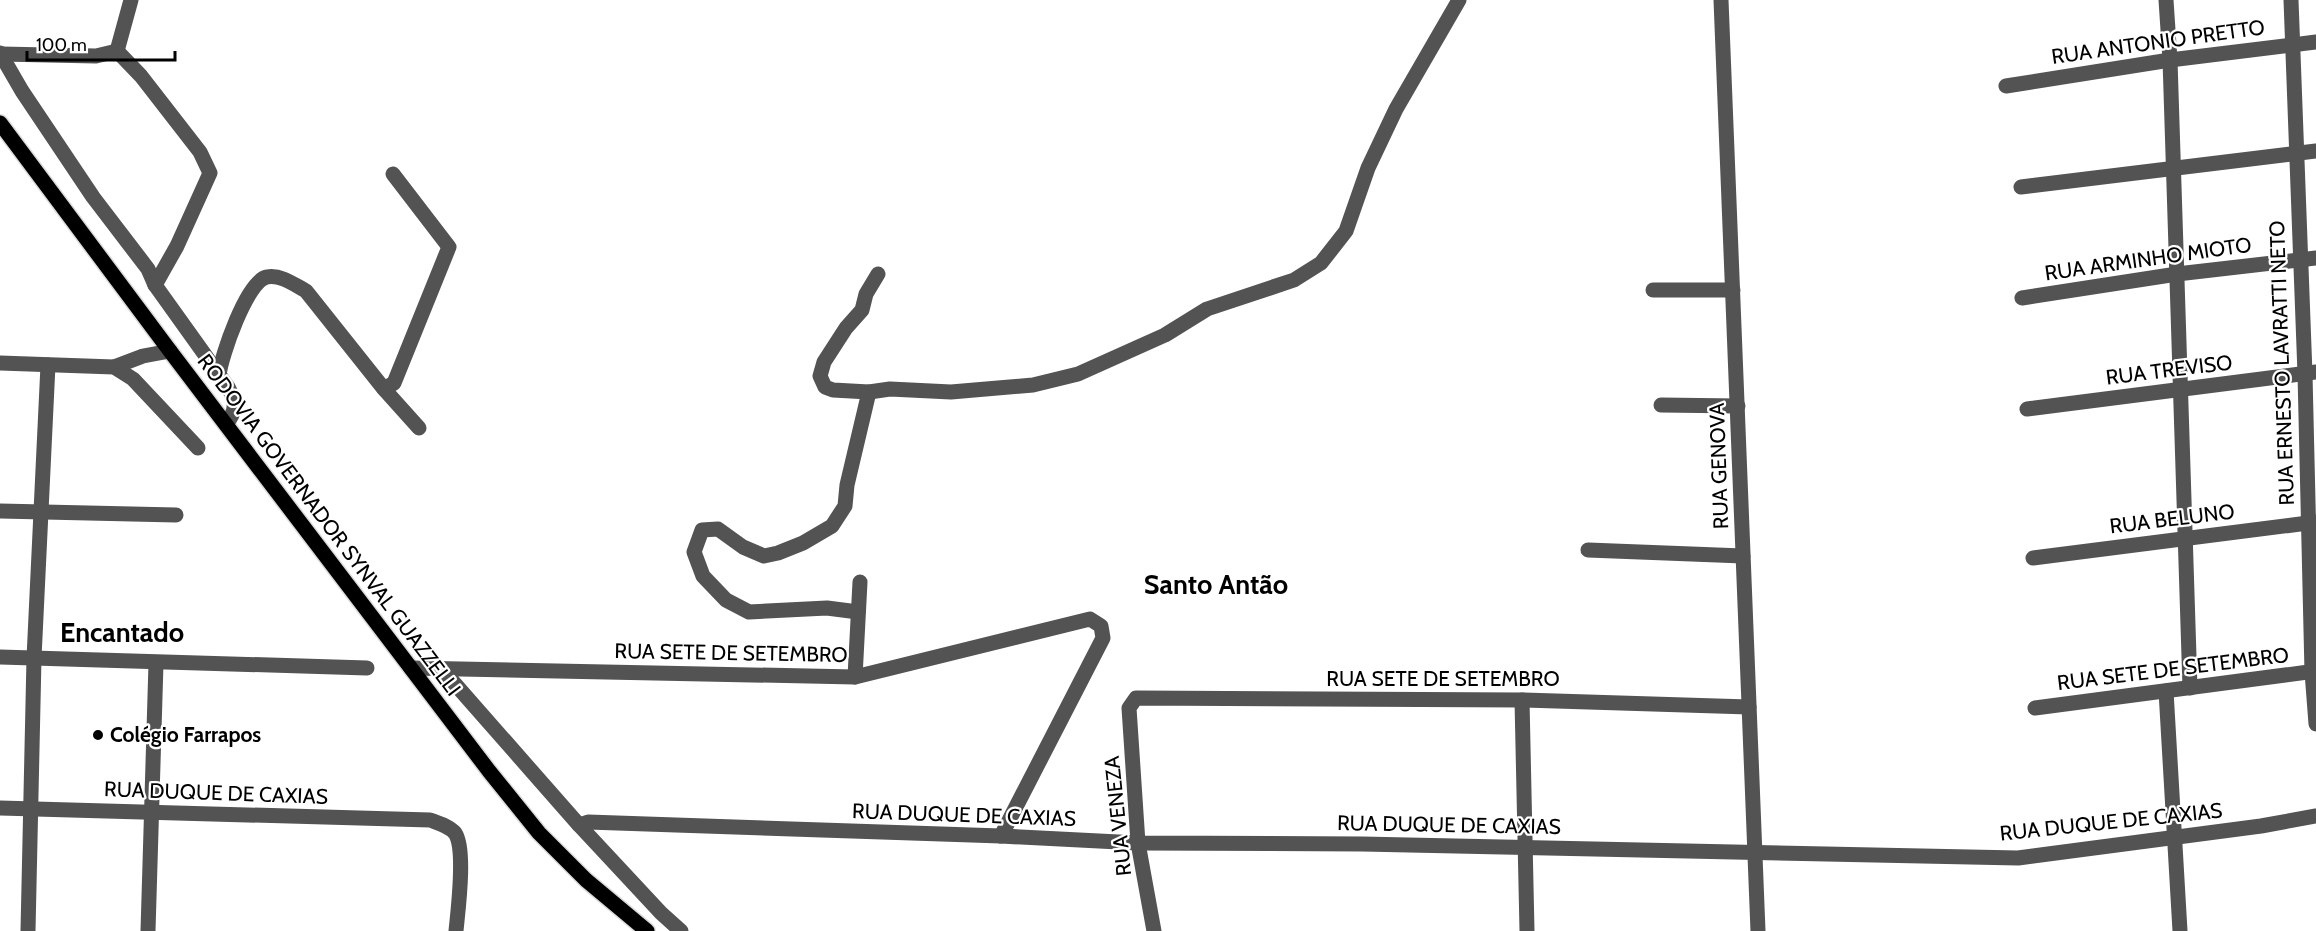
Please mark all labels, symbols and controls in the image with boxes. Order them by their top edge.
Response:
street label: RUA ANTONIO PRETTO [2050,14,2266,69]
scale bar [27,24,176,62]
text: 100 m [36,34,87,56]
street label: RUA ERNESTO LAVRATTI NETO [2264,220,2299,506]
street label: RUA ARMINHO MIOTO [2043,232,2253,285]
street label: RODOVIA GOVERNADOR SYNVAL GUAZZELLI [193,349,466,701]
street label: RUA TREVISO [2104,349,2234,390]
street label: RUA GENOVA [1704,402,1733,530]
street label: RUA BELUNO [2108,498,2236,539]
district label: Santo Antão [1144,568,1288,601]
district label: Encantado [60,616,184,649]
street label: RUA SETE DE SETEMBRO [614,638,848,667]
street label: RUA SETE DE SETEMBRO [2056,642,2290,695]
street label: RUA SETE DE SETEMBRO [1326,666,1560,691]
place label: Colégio Farrapos [110,722,261,747]
marker: Colégio Farrapos [91,728,105,742]
street label: RUA VENEZA [1099,755,1136,877]
street label: RUA DUQUE DE CAXIAS [104,776,328,809]
street label: RUA DUQUE DE CAXIAS [1998,797,2224,846]
street label: RUA DUQUE DE CAXIAS [852,798,1076,831]
street label: RUA DUQUE DE CAXIAS [1337,810,1561,839]

